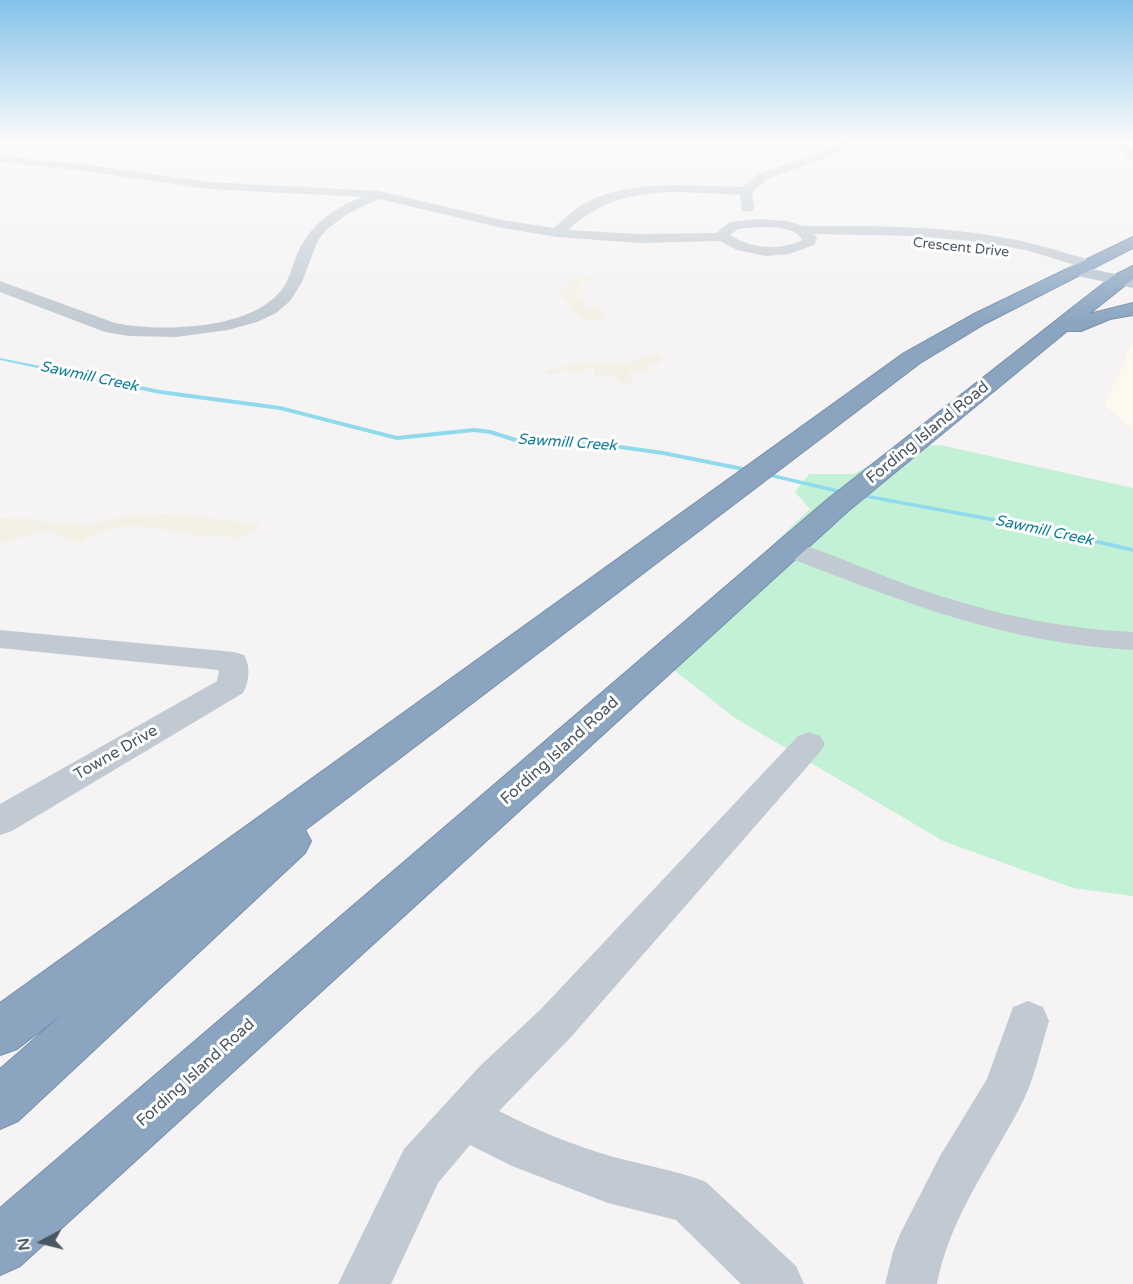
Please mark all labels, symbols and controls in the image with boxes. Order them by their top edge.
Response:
street label: Crescent Drive [912,235,1010,261]
water label: Sawmill Creek [39,358,139,396]
street label: Fording Island Road [863,378,993,488]
water label: Sawmill Creek [517,431,617,455]
water label: Sawmill Creek [994,512,1094,550]
street label: Fording Island Road [497,693,623,809]
street label: Towne Drive [71,721,161,785]
street label: Fording Island Road [133,1015,259,1131]
north arrow [12,1212,72,1272]
text: N [13,1237,35,1252]

